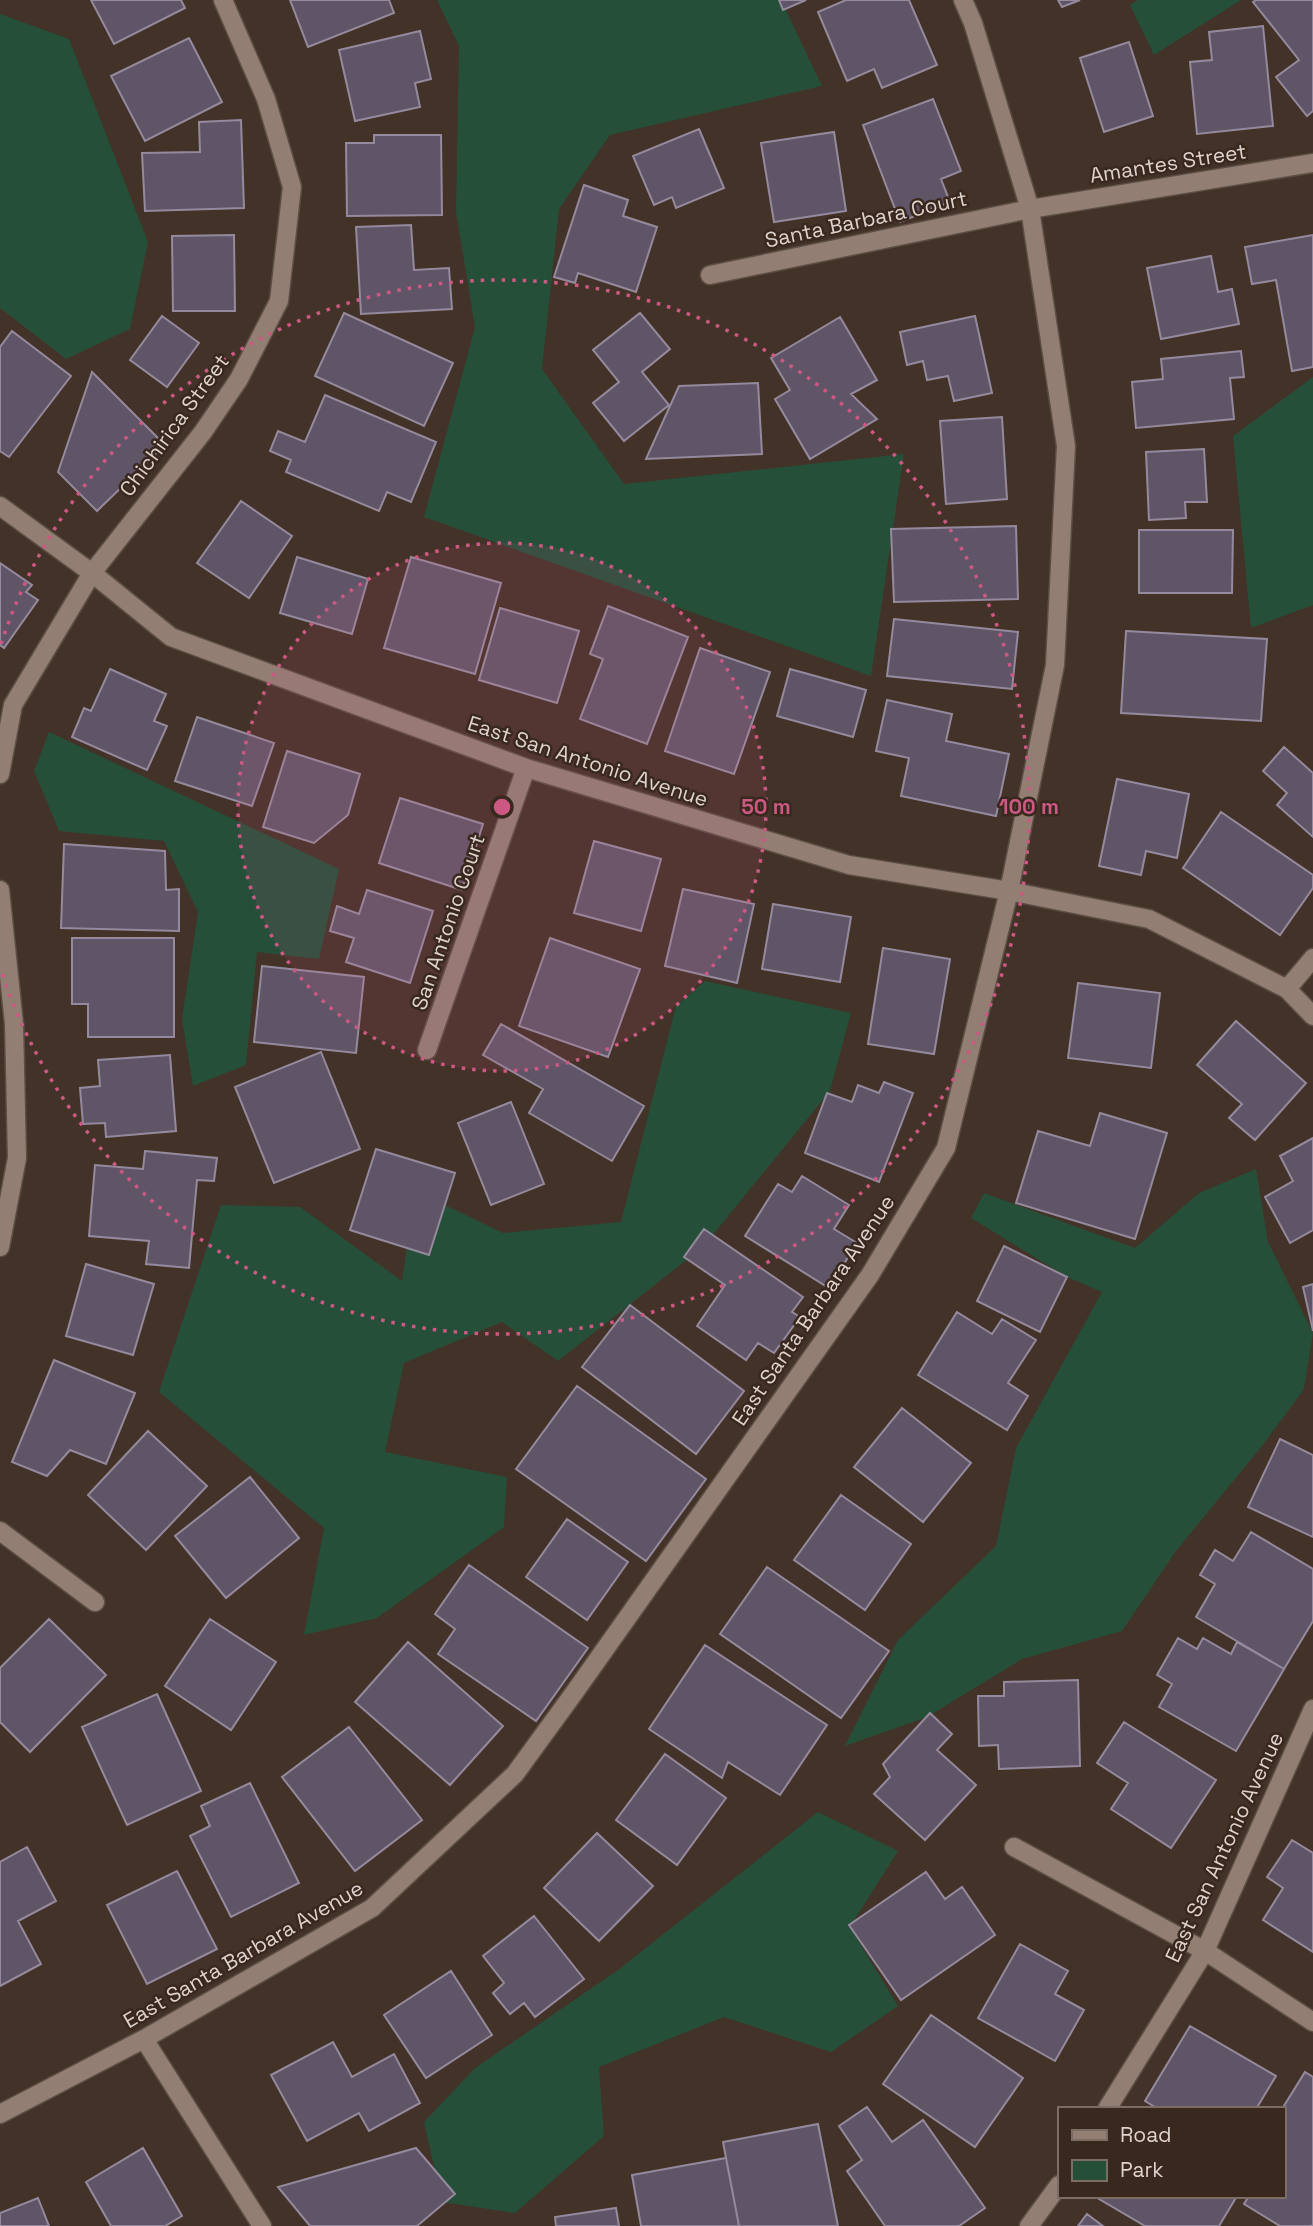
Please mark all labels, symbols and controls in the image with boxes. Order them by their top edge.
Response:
street label: Amantes Street [1088,137,1248,189]
street label: Santa Barbara Court [762,184,970,254]
street label: Chichirica Street [113,349,235,501]
street label: East San Antonio Avenue [464,709,712,813]
text: 50 m [741,793,791,820]
text: 100 m [999,793,1059,820]
centre of rings [490,795,514,819]
street label: San Antonio Court [405,830,491,1014]
street label: East Santa Barbara Avenue [726,1189,900,1431]
street label: East San Antonio Avenue [1159,1728,1289,1966]
street label: East Santa Barbara Avenue [118,1874,368,2034]
legend [1058,2107,1285,2198]
text: Road [1120,2121,1172,2148]
text: Park [1120,2156,1164,2183]

